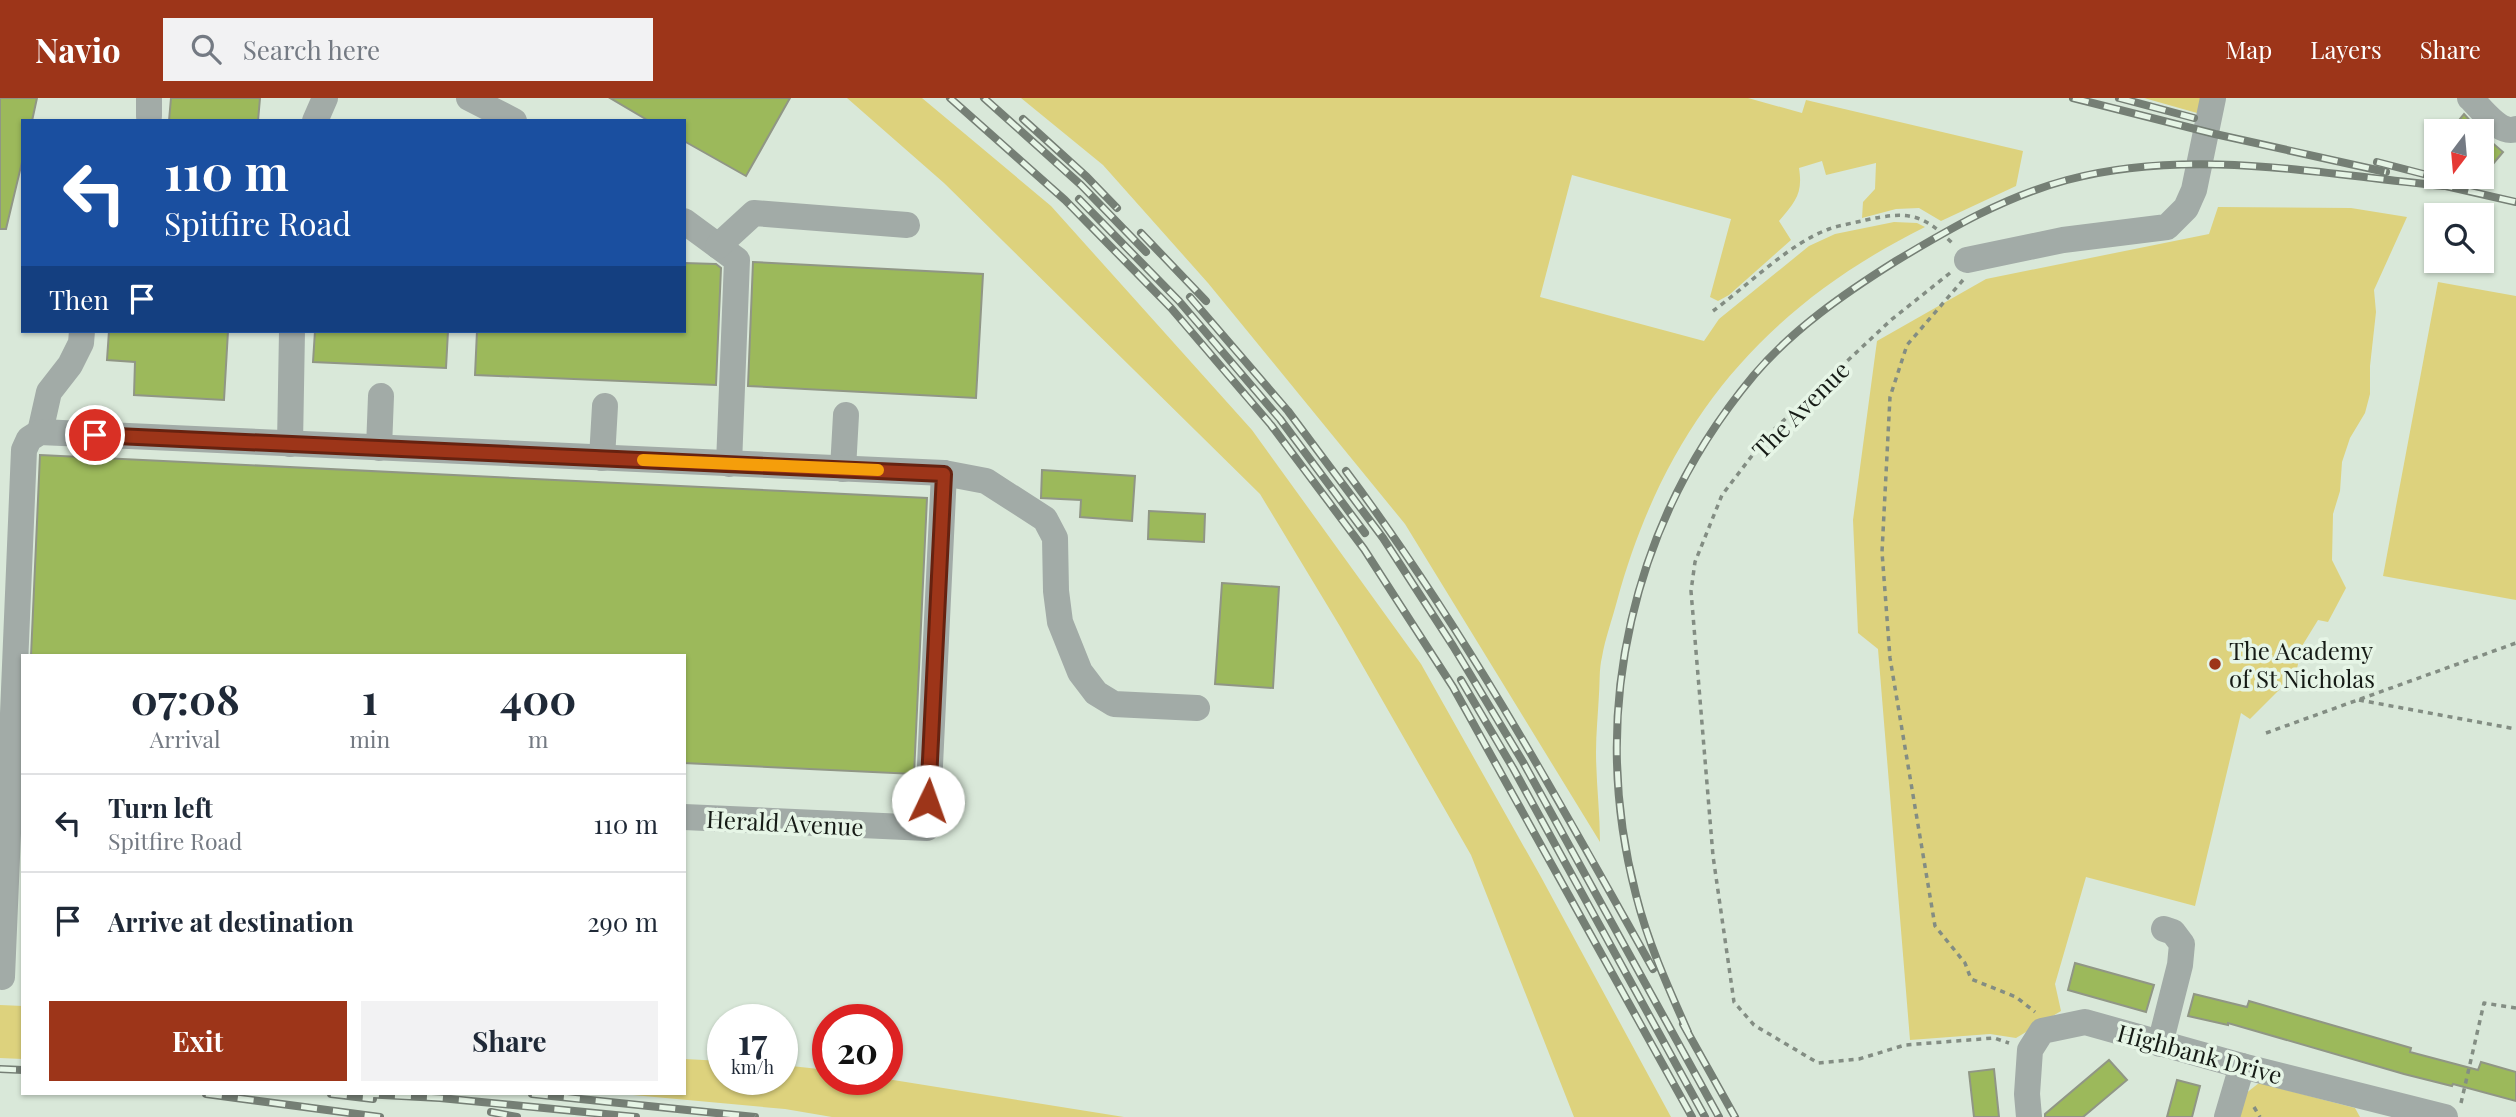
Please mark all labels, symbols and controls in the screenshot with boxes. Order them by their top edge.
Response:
search box [163,18,653,81]
text: Navio [35,27,121,71]
icon: search [187,30,225,68]
text: Search here [243,32,380,67]
text: Map [2226,33,2272,65]
text: Layers [2310,33,2382,65]
text: Share [2420,33,2481,65]
north arrow [2424,119,2494,189]
map controls [2424,119,2494,273]
text: 110 m [164,138,289,203]
icon: left [49,147,140,238]
text: Spitfire Road [164,201,351,244]
button: search [2424,203,2494,273]
icon: arrive [123,280,161,318]
text: Then [49,282,109,317]
street label: The Avenue [1744,353,1856,465]
pin [65,405,125,465]
icon: arrive [76,416,114,454]
place label: The Academy of St Nicholas [2229,634,2375,694]
marker: The Academy of St Nicholas [2207,656,2223,672]
text: 07:08 [131,670,240,726]
text: 1 [362,670,378,726]
text: 400 [500,670,576,726]
text: Arrival [150,723,221,754]
text: min [349,723,390,754]
text: m [528,723,548,754]
position arrow [891,764,965,838]
text: Turn left [108,790,213,825]
street label: Herald Avenue [706,802,864,842]
icon: left [49,804,87,842]
text: 110 m [594,806,658,841]
text: Spitfire Road [108,825,242,856]
icon: arrive [49,902,87,940]
text: Arrive at destination [108,904,354,939]
text: 290 m [587,904,658,939]
button: Exit [49,1001,347,1081]
button: Share [361,1001,658,1081]
speed limit sign: 20 [812,1004,903,1095]
street label: Highbank Drive [2114,1016,2286,1090]
text: 17 [738,1017,767,1064]
text: km/h [731,1055,774,1079]

